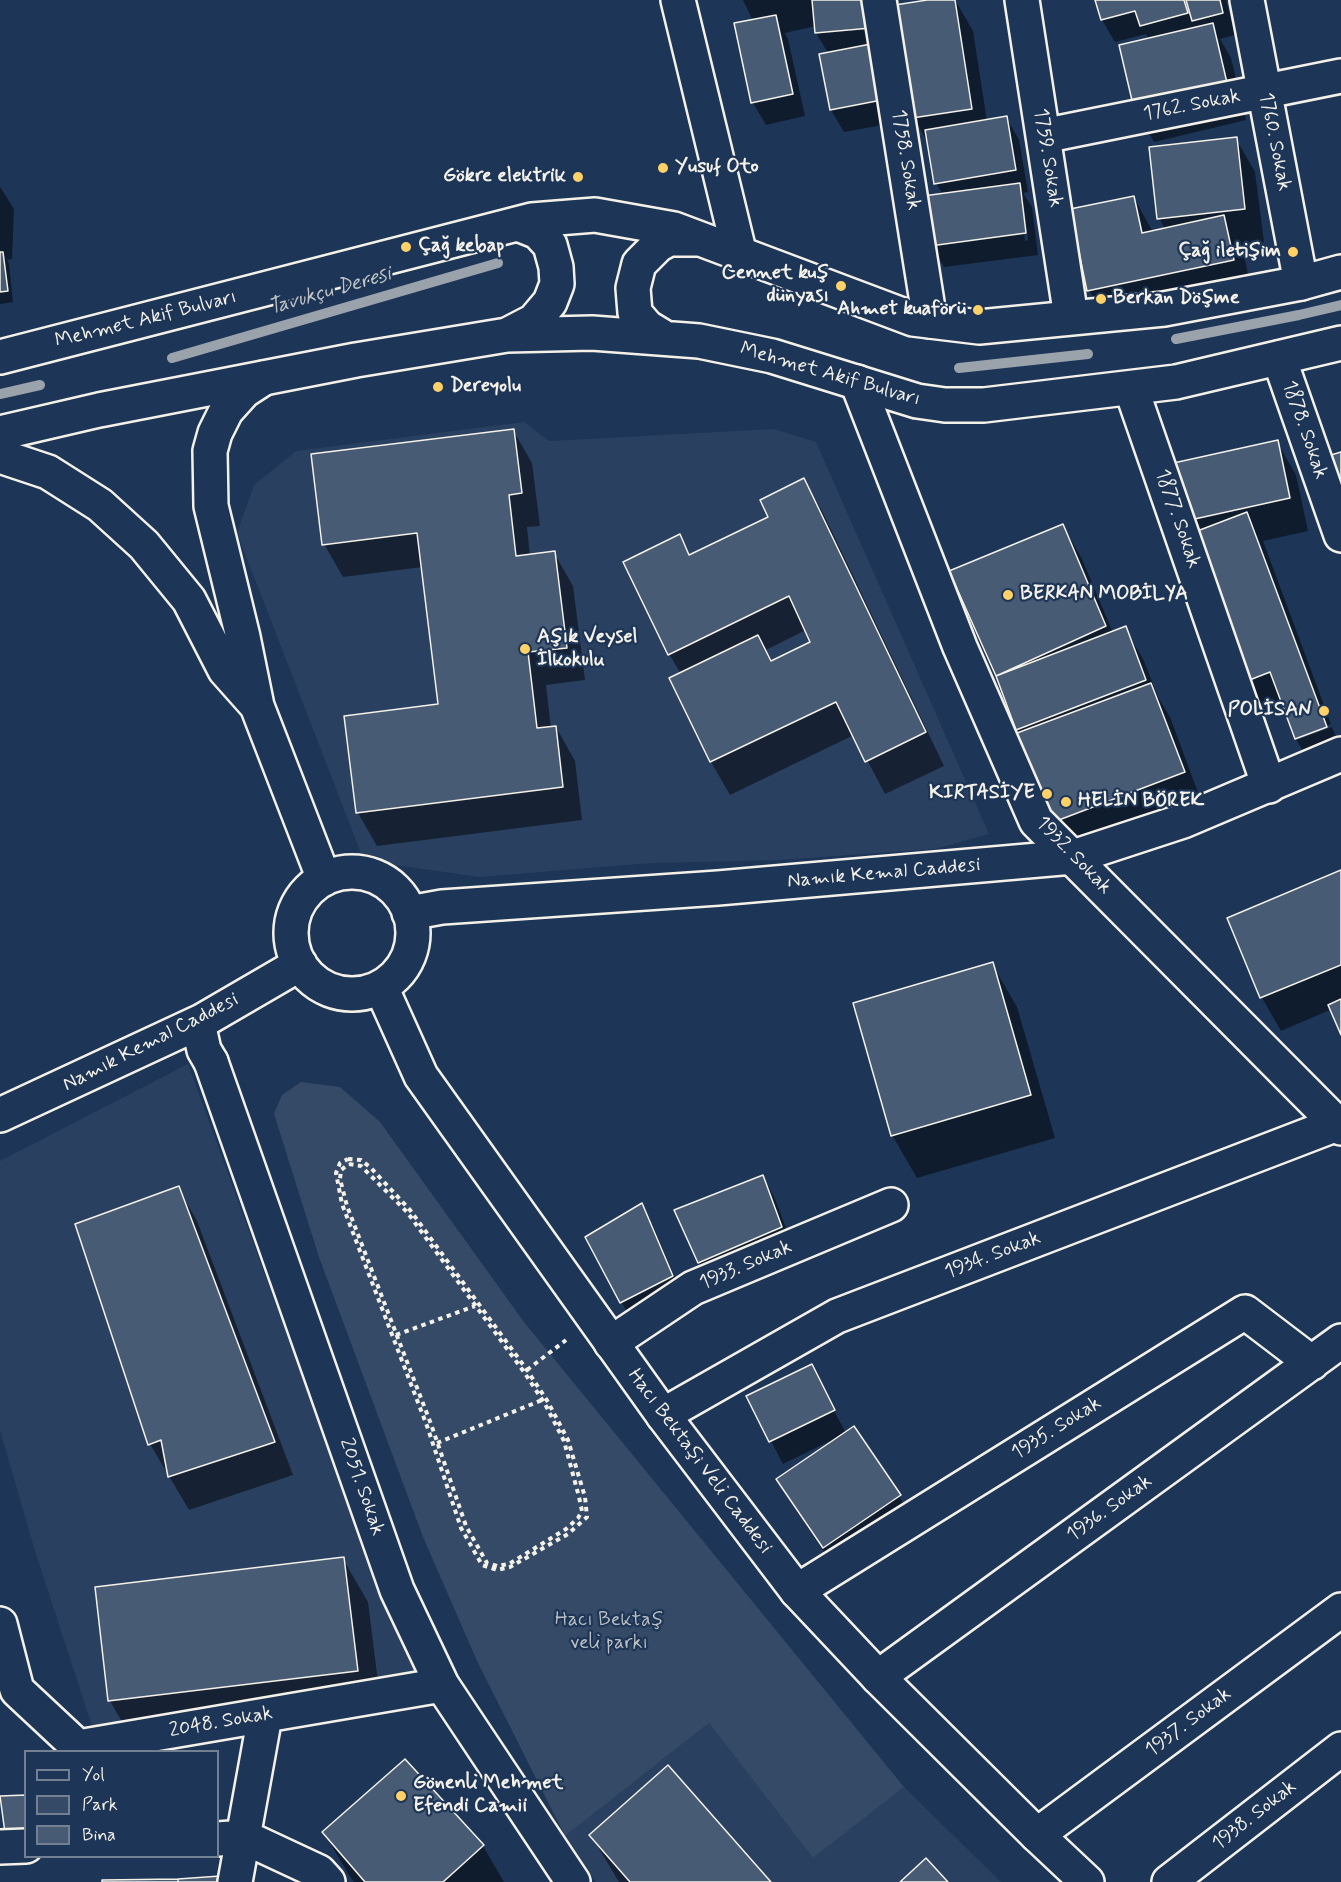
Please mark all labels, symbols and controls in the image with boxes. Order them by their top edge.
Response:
street label: 1762. Sokak [1141,85,1243,127]
street label: 1760. Sokak [1253,91,1295,193]
street label: 1759. Sokak [1027,107,1067,209]
street label: 1758. Sokak [885,108,925,212]
place label: Yusuf Oto [675,156,759,180]
marker: Yusuf Oto [656,161,670,175]
place label: Gökre elektrik [443,165,566,189]
marker: Gökre elektrik [571,170,585,184]
place label: Çağ kebap [418,235,504,259]
marker: Çağ kebap [399,240,413,254]
place label: Çağ iletişim [1178,240,1281,264]
marker: Çağ iletişim [1286,245,1300,259]
water label: Tavukçu Deresi [266,262,394,322]
place label: Cennet kuş dünyası [722,262,829,309]
marker: Cennet kuş dünyası [834,279,848,293]
street label: Mehmet Akif Bulvarı [53,286,239,354]
place label: Berkan Döşme [1113,287,1240,311]
marker: Berkan Döşme [1094,292,1108,306]
place label: Ahmet kuaförü [837,298,966,322]
marker: Ahmet kuaförü [971,303,985,317]
street label: Mehmet Akif Bulvarı [737,338,923,412]
place label: Dereyolu [450,375,521,399]
street label: 1878. Sokak [1276,378,1332,482]
marker: Dereyolu [431,380,445,394]
street label: 1877. Sokak [1149,466,1205,572]
place label: BERKAN MOBİLYA [1020,583,1188,607]
marker: BERKAN MOBİLYA [1001,588,1015,602]
place label: Aşık Veysel İlkokulu [537,626,637,673]
marker: Aşık Veysel İlkokulu [518,642,532,656]
place label: POLİSAN [1228,699,1312,723]
marker: POLİSAN [1317,704,1331,718]
place label: KIRTASİYE [929,782,1035,806]
marker: KIRTASİYE [1040,787,1054,801]
place label: HELİN BÖREK [1078,790,1204,814]
marker: HELİN BÖREK [1059,795,1073,809]
street label: 1932. Sokak [1030,812,1116,900]
street label: Namık Kemal Caddesi [786,854,982,894]
street label: Namık Kemal Caddesi [59,988,243,1098]
street label: 1934. Sokak [942,1227,1044,1285]
street label: 1933. Sokak [696,1236,796,1296]
street label: Hacı Bektaşi Veli Caddesi [622,1365,776,1559]
street label: 1935. Sokak [1008,1392,1106,1466]
street label: 2051. Sokak [333,1435,389,1539]
street label: 1936. Sokak [1063,1470,1157,1548]
park label: Hacı Bektaş veli parkı [555,1609,663,1656]
street label: 1937. Sokak [1141,1683,1237,1763]
street label: 2048. Sokak [167,1702,275,1744]
legend [24,1750,219,1858]
text: Yol [82,1763,105,1787]
place label: Gönenli Mehmet Efendi Camii [413,1772,563,1819]
street label: 1938. Sokak [1208,1776,1302,1856]
marker: Gönenli Mehmet Efendi Camii [394,1789,408,1803]
text: Park [82,1793,118,1817]
text: Bina [82,1823,116,1847]

